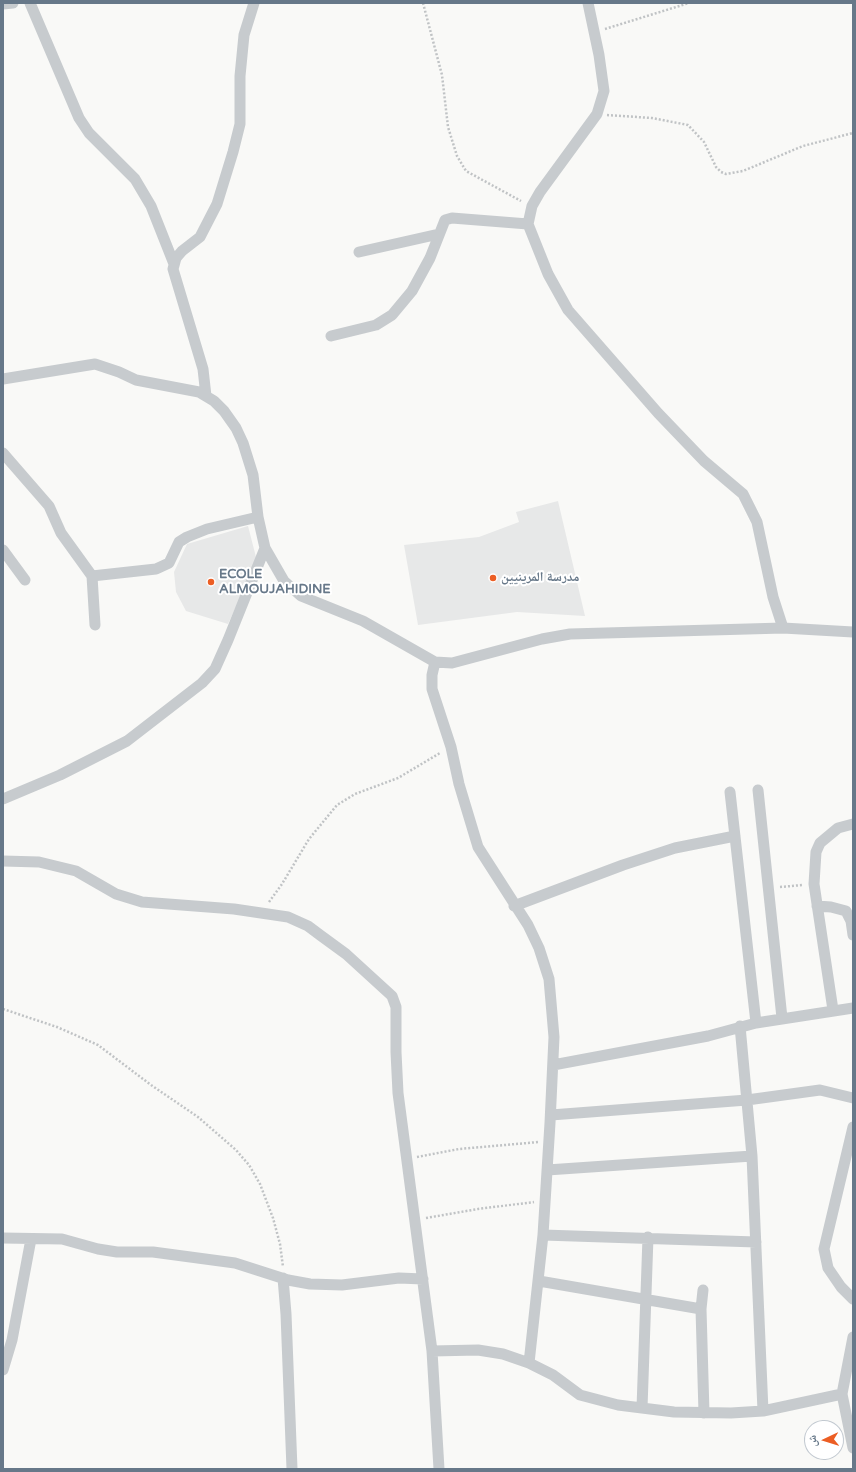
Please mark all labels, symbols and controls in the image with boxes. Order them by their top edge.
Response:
place label: ECOLE ALMOUJAHIDINE [219,567,331,598]
place label: مدرسة المرينيين [501,570,579,586]
marker: مدرسة المرينيين [488,573,498,583]
marker: ECOLE ALMOUJAHIDINE [206,577,216,587]
north arrow [804,1420,844,1460]
text: ش [806,1435,819,1447]

